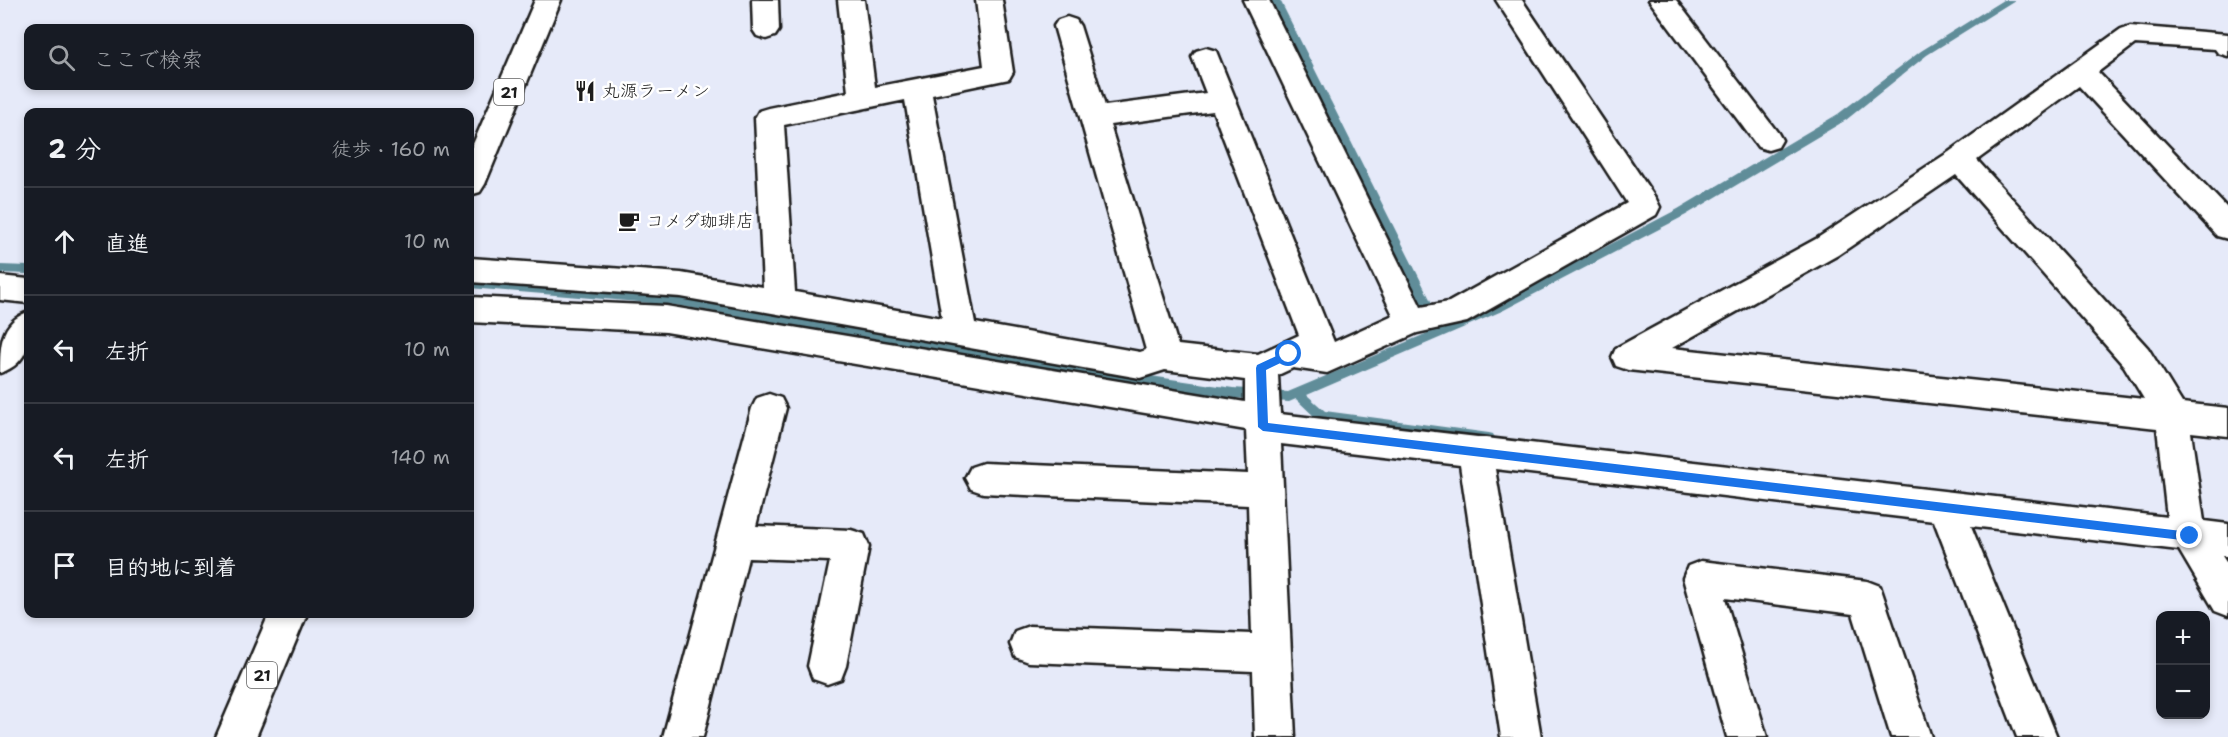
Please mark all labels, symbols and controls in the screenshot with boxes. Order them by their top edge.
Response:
search box [24,24,474,90]
icon: search [45,41,78,74]
text: ここで検索 [93,45,203,74]
road number: 21 [494,79,524,105]
restaurant icon: 丸源ラーメン [573,79,597,103]
place label: 丸源ラーメン [602,79,710,103]
text: 2 分 [48,131,101,166]
text: 徒歩 · 160 m [332,136,450,162]
cafe icon: コメダ珈琲店 [617,209,641,233]
place label: コメダ珈琲店 [646,209,754,233]
icon: ahead [48,225,81,258]
text: 10 m [404,228,450,254]
text: 直進 [105,229,149,258]
icon: left [48,333,81,366]
text: 10 m [404,336,450,362]
text: 左折 [105,337,149,366]
route start [1275,340,1301,366]
icon: left [48,441,81,474]
text: 140 m [391,444,450,470]
text: 左折 [105,445,149,474]
route end [2176,522,2202,548]
icon: arrive [48,549,81,582]
text: 目的地に到着 [105,553,237,582]
map controls [2156,611,2210,719]
button: + [2156,611,2210,665]
road number: 21 [247,662,277,688]
button: − [2156,665,2210,719]

